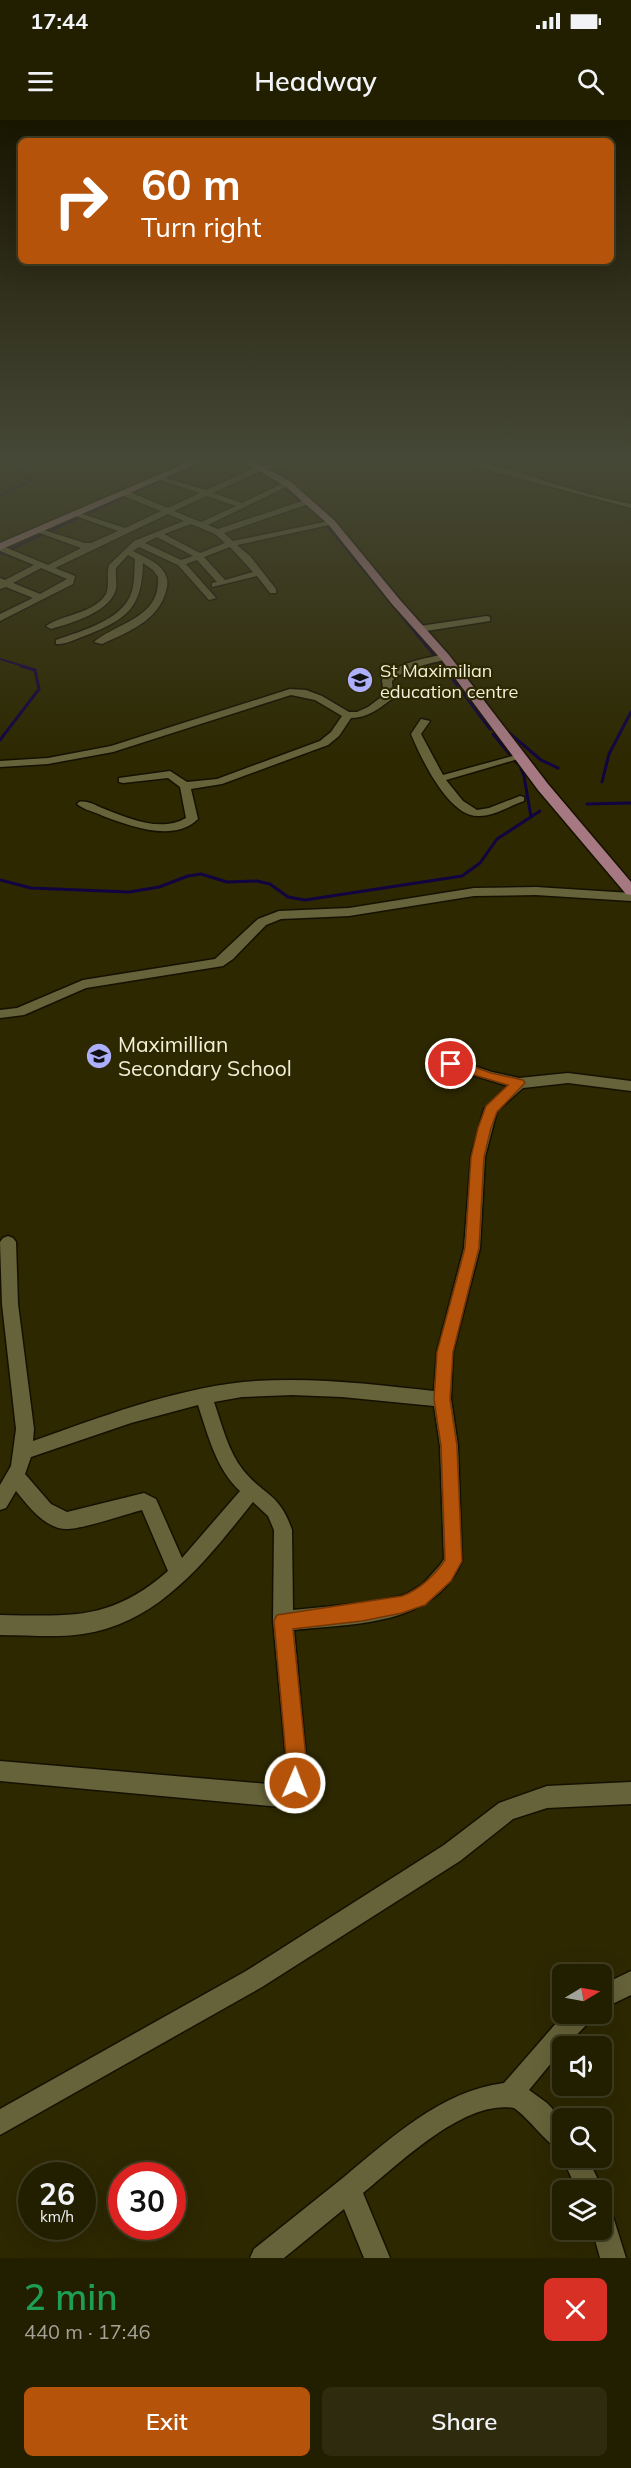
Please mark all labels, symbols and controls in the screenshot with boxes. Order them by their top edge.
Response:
text: 17:44 [30,7,88,35]
text: Headway [254,64,377,98]
icon: menu [24,65,57,98]
icon: search [574,65,607,98]
text: 60 m [141,158,241,211]
icon: right [42,162,120,240]
text: Turn right [141,210,261,244]
place label: St Maximilian education centre [380,659,518,703]
school or university icon: St Maximilian education centre [345,665,375,695]
place label: Maximillian Secondary School [118,1031,292,1081]
pin [425,1038,476,1089]
school or university icon: Maximillian Secondary School [84,1041,114,1071]
icon: arrive [434,1047,467,1080]
position arrow [263,1751,327,1815]
north arrow [552,1964,612,2024]
map controls [552,1964,612,2240]
button: sound [552,2036,612,2096]
button: search [552,2108,612,2168]
speed limit sign: 30 [108,2162,186,2240]
text: 26 [39,2175,75,2213]
button: layers [552,2180,612,2240]
text: km/h [40,2207,74,2226]
text: 2 min [24,2274,118,2319]
button: close [544,2278,607,2341]
text: 440 m · 17:46 [24,2319,150,2344]
button: Exit [24,2387,310,2456]
button: Share [322,2387,607,2456]

